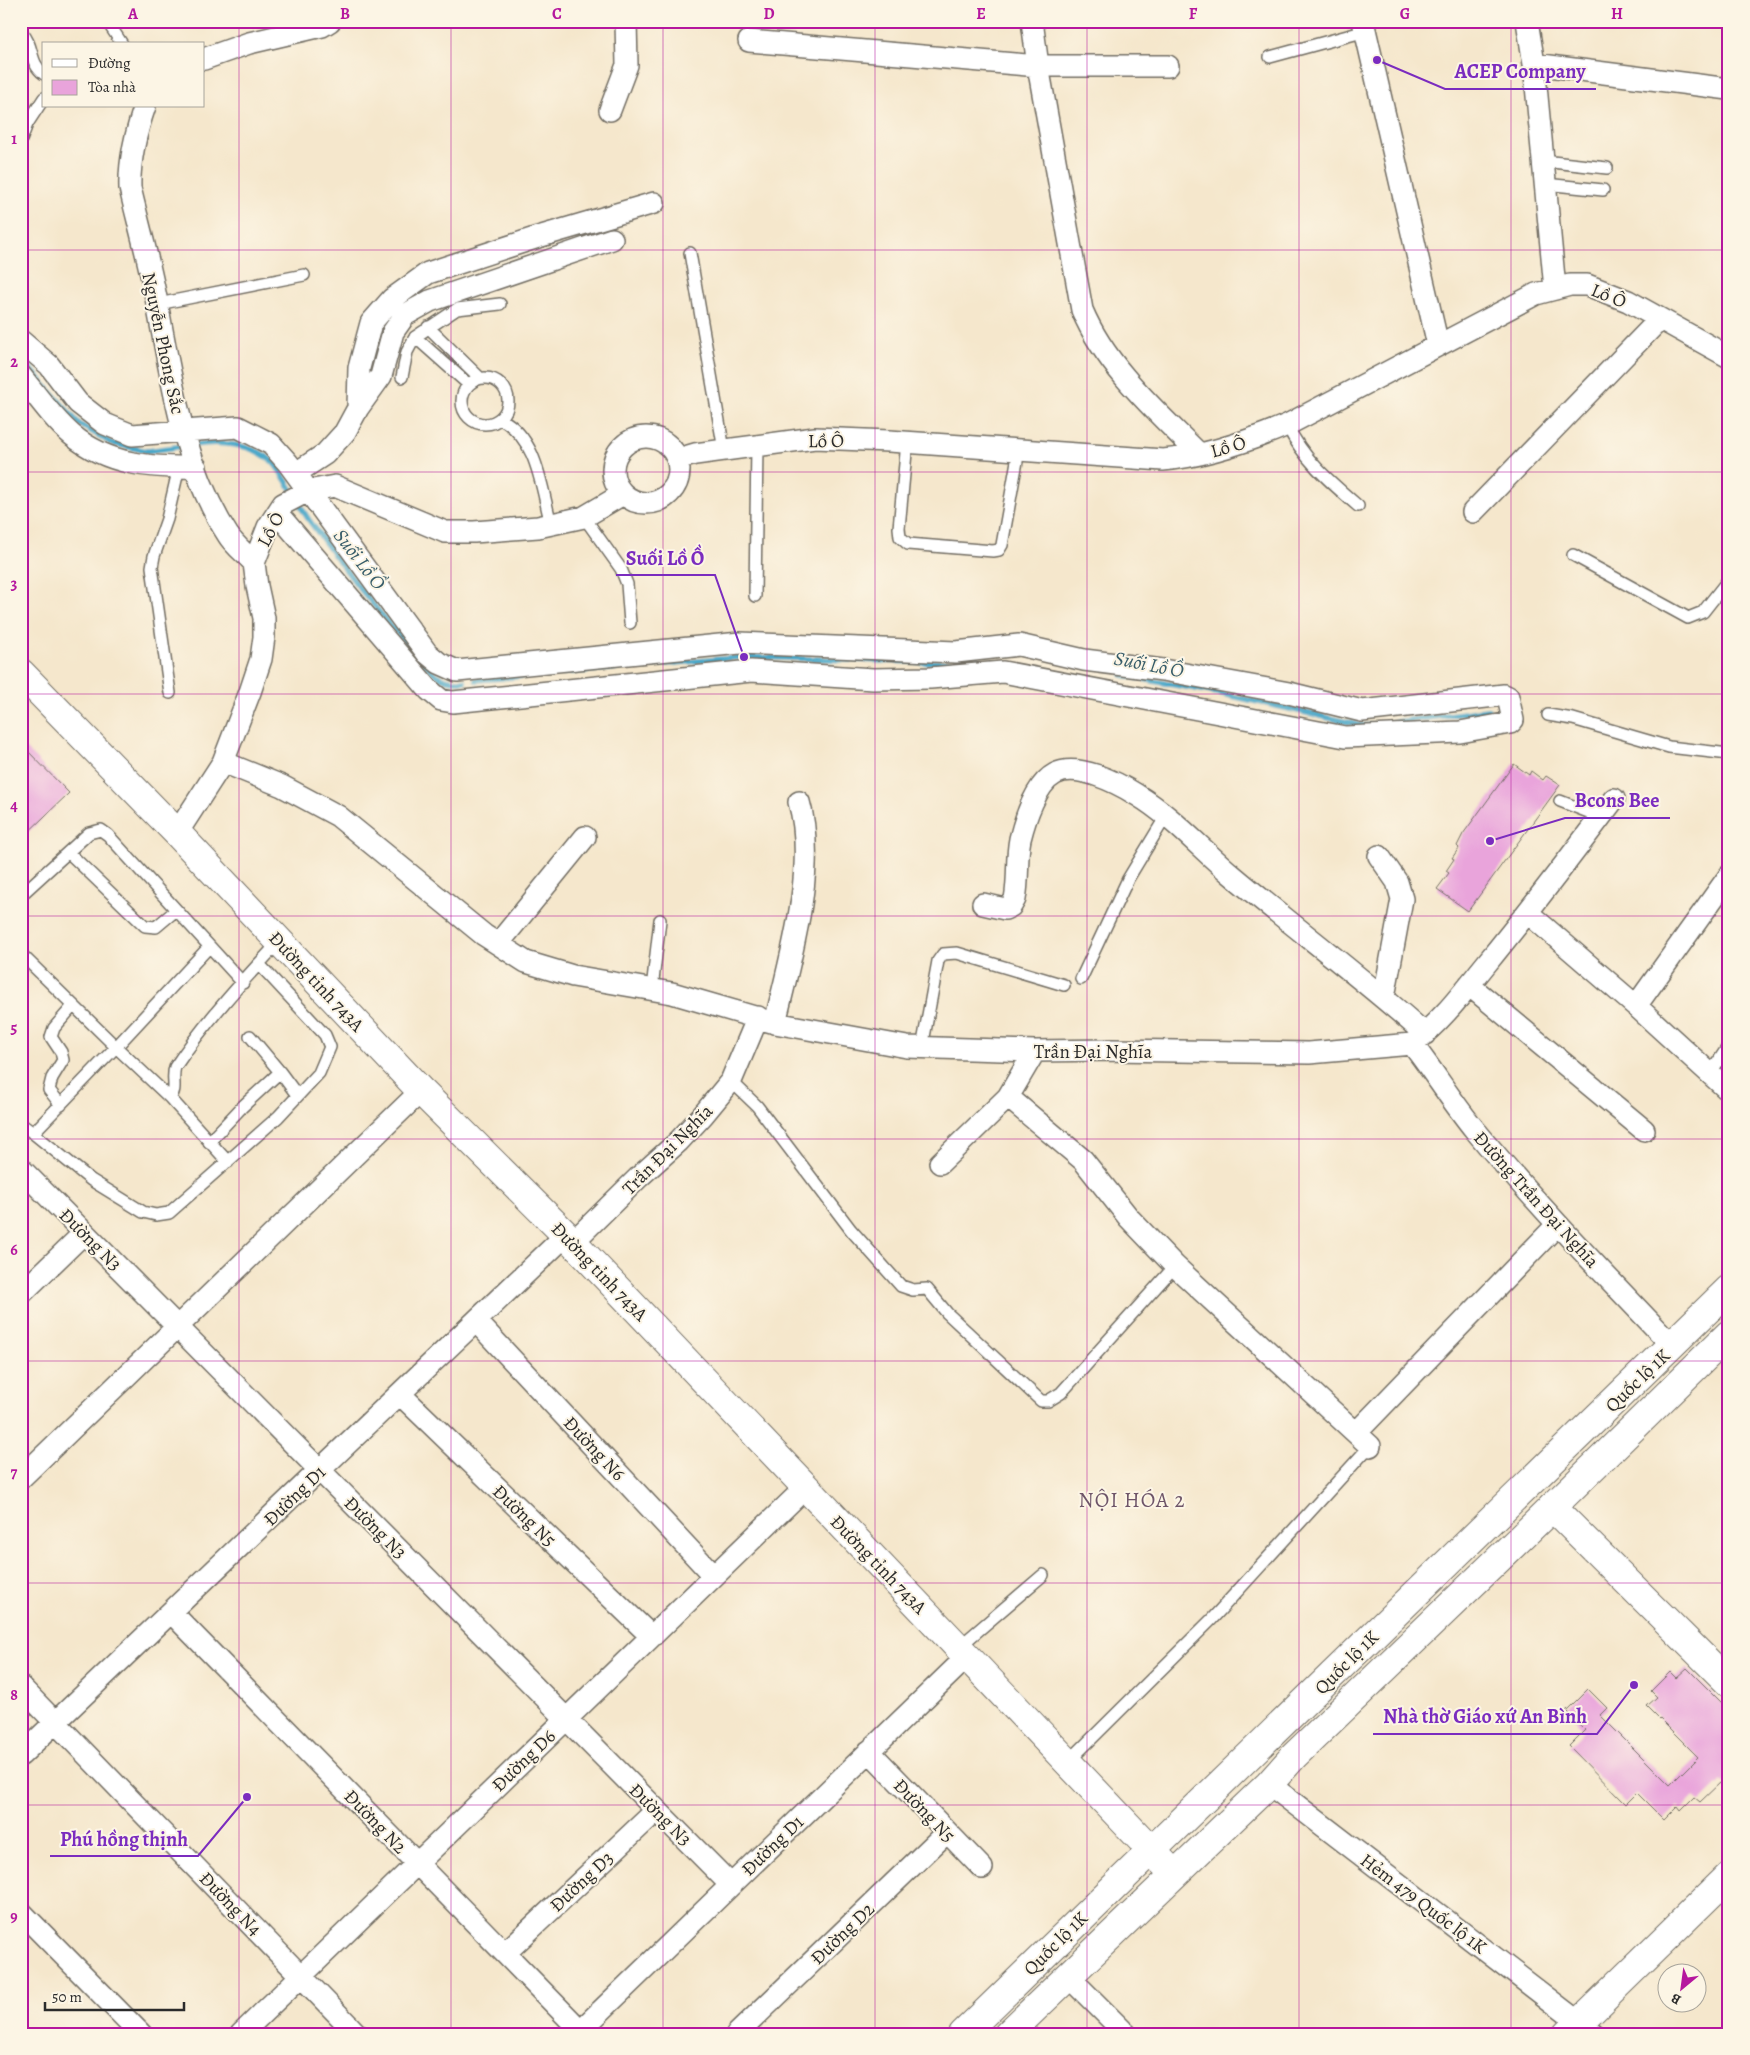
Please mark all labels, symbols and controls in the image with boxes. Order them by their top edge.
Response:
text: A [127,3,139,25]
text: B [340,3,350,25]
text: C [552,3,562,25]
text: D [763,3,775,25]
text: E [976,3,986,25]
text: F [1189,3,1198,25]
text: G [1400,3,1410,25]
text: H [1611,3,1623,25]
legend [42,42,205,108]
text: Đường [88,53,131,73]
callout: ACEP Company [1445,54,1596,89]
text: ACEP Company [1453,58,1586,85]
text: Tòa nhà [88,77,136,97]
text: 1 [11,128,17,150]
street label: Nguyễn Phong Sắc [135,270,191,416]
street label: Lồ Ô [1587,277,1630,315]
text: 2 [10,351,18,373]
street label: Lồ Ô [808,428,844,454]
street label: Lồ Ô [1207,430,1249,464]
street label: Lồ Ô [251,507,291,551]
water label: Suối Lồ Ồ [327,523,392,595]
callout: Suối Lồ Ồ [616,540,715,575]
text: Suối Lồ Ồ [626,544,704,572]
text: 3 [11,573,18,595]
water label: Suối Lồ Ồ [1112,644,1186,684]
callout: Bcons Bee [1565,783,1670,818]
text: Bcons Bee [1575,787,1659,814]
text: 4 [10,795,18,817]
street label: Đường tỉnh 743A [263,926,370,1038]
text: 5 [11,1017,18,1039]
street label: Trần Đại Nghĩa [1034,1039,1152,1065]
street label: Trần Đại Nghĩa [617,1098,719,1201]
street label: Đường Trần Đại Nghĩa [1468,1126,1605,1274]
street label: Đường N3 [53,1203,127,1277]
street label: Đường tỉnh 743A [545,1216,654,1328]
text: 6 [10,1239,18,1261]
street label: Quốc lộ 1K [1599,1343,1676,1418]
street label: Đường N6 [557,1411,631,1487]
street label: Đường D1 [258,1459,332,1532]
text: 7 [11,1462,18,1484]
street label: Đường N5 [487,1479,562,1553]
district label: NỘI HÓA 2 [1079,1486,1185,1514]
street label: Đường N3 [338,1491,412,1565]
street label: Đường tỉnh 743A [824,1509,933,1621]
street label: Quốc lộ 1K [1309,1625,1385,1701]
text: 8 [10,1684,18,1706]
callout: Nhà thờ Giáo xứ An Bình [1373,1699,1597,1734]
text: Nhà thờ Giáo xứ An Bình [1383,1703,1587,1730]
street label: Đường D6 [486,1724,562,1798]
street label: Đường N5 [887,1773,961,1848]
street label: Đường N3 [623,1778,697,1852]
street label: Đường N2 [338,1784,413,1860]
street label: Đường D1 [736,1809,810,1882]
callout: Phú hồng thịnh [50,1821,198,1856]
text: Phú hồng thịnh [60,1826,188,1853]
street label: Đường D3 [544,1845,619,1918]
street label: Hẻm 479 Quốc lộ 1K [1355,1848,1492,1960]
street label: Đường N4 [193,1866,268,1942]
street label: Đường D2 [805,1897,880,1971]
text: 9 [10,1906,18,1928]
street label: Quốc lộ 1K [1018,1906,1094,1982]
north arrow [1658,1962,1708,2012]
scale bar [45,1980,184,2012]
text: 50 m [52,1987,82,2007]
text: B [1667,1988,1684,2009]

